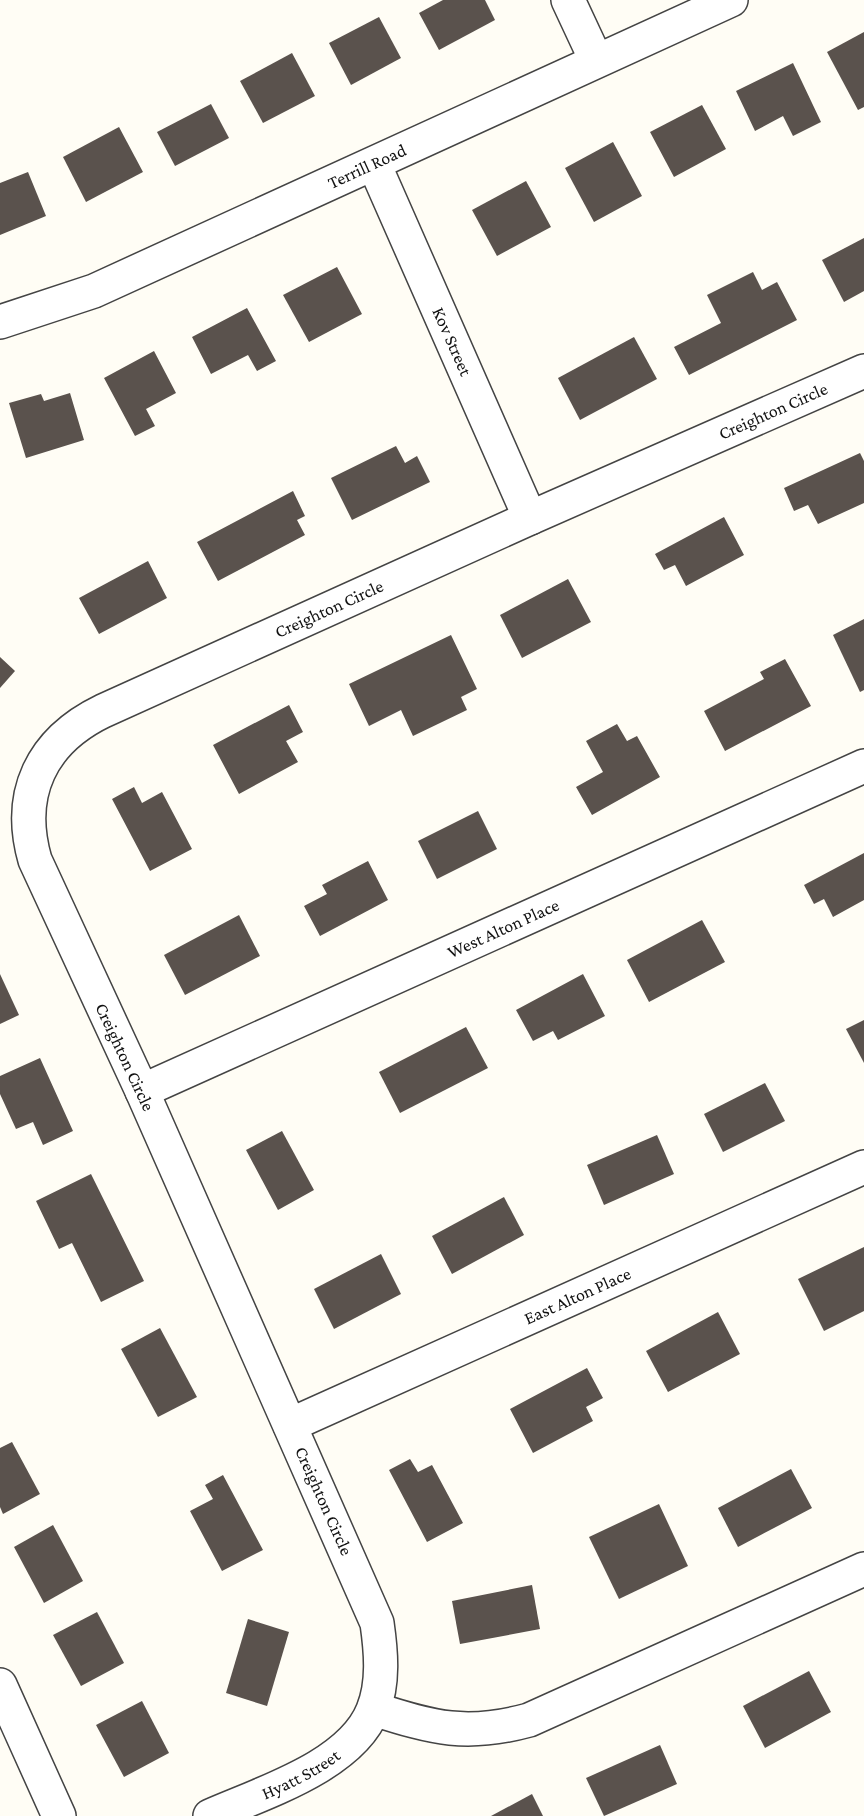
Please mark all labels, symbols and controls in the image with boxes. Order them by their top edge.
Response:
street label: Terrill Road [325,140,410,193]
street label: Kov Street [428,304,477,380]
street label: Creighton Circle [715,378,831,444]
street label: Creighton Circle [272,576,386,642]
street label: West Alton Place [444,895,562,962]
street label: Creighton Circle [91,1000,159,1114]
street label: East Alton Place [521,1263,634,1329]
street label: Creighton Circle [291,1444,357,1558]
street label: Hyatt Street [259,1745,345,1803]

